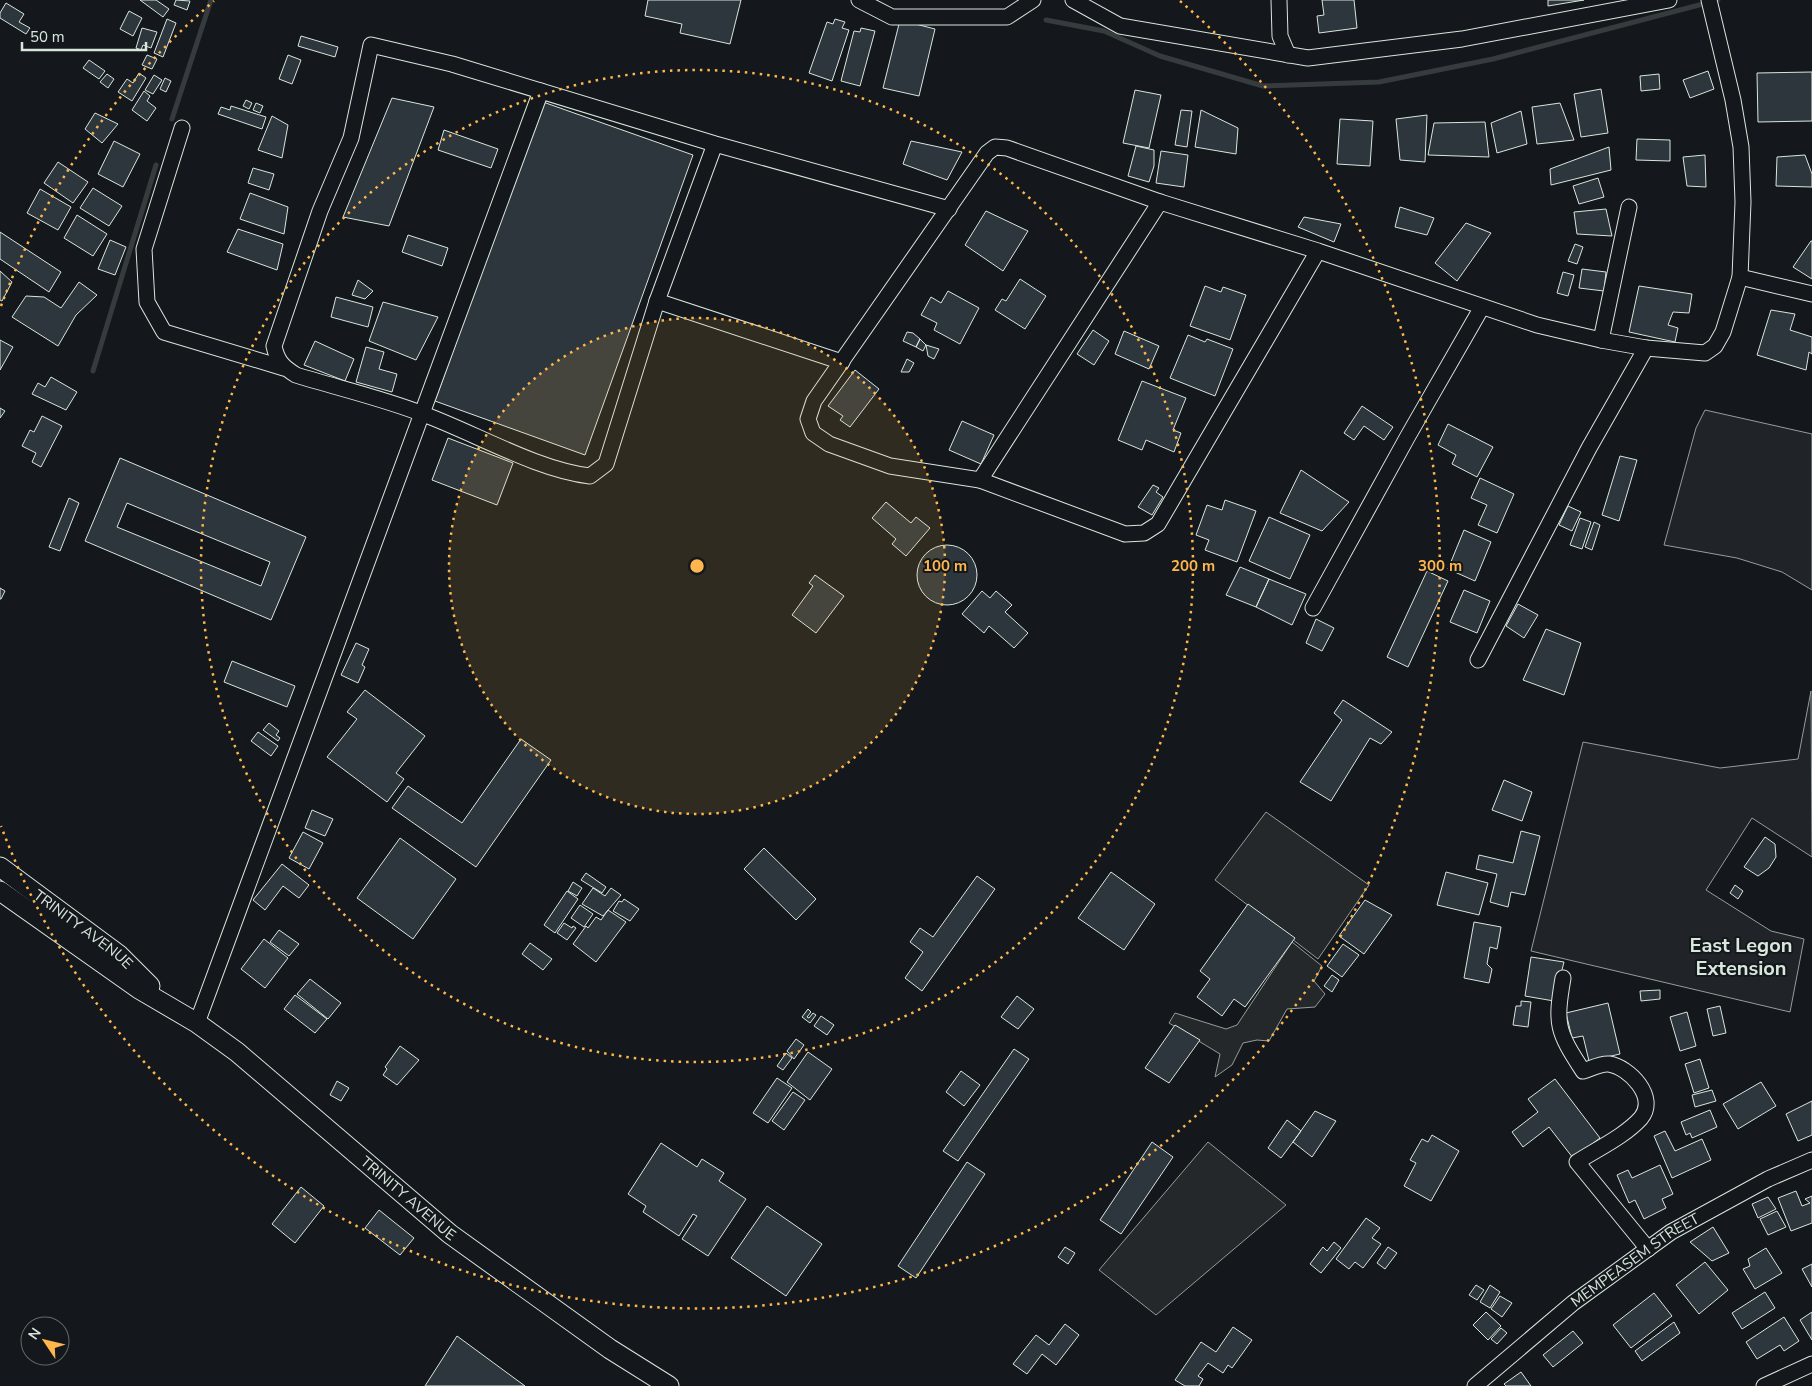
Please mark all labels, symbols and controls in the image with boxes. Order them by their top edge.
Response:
scale bar [22,20,146,52]
text: 50 m [30,27,65,47]
text: 100 m [923,556,967,576]
text: 200 m [1171,556,1215,576]
text: 300 m [1418,556,1462,576]
centre of rings [688,557,706,575]
street label: TRINITY AVENUE [29,885,137,973]
district label: East Legon Extension [1690,932,1792,982]
street label: TRINITY AVENUE [356,1152,460,1245]
street label: MEMPEASEM STREET [1567,1208,1703,1311]
north arrow [20,1316,70,1366]
text: N [24,1324,46,1344]

